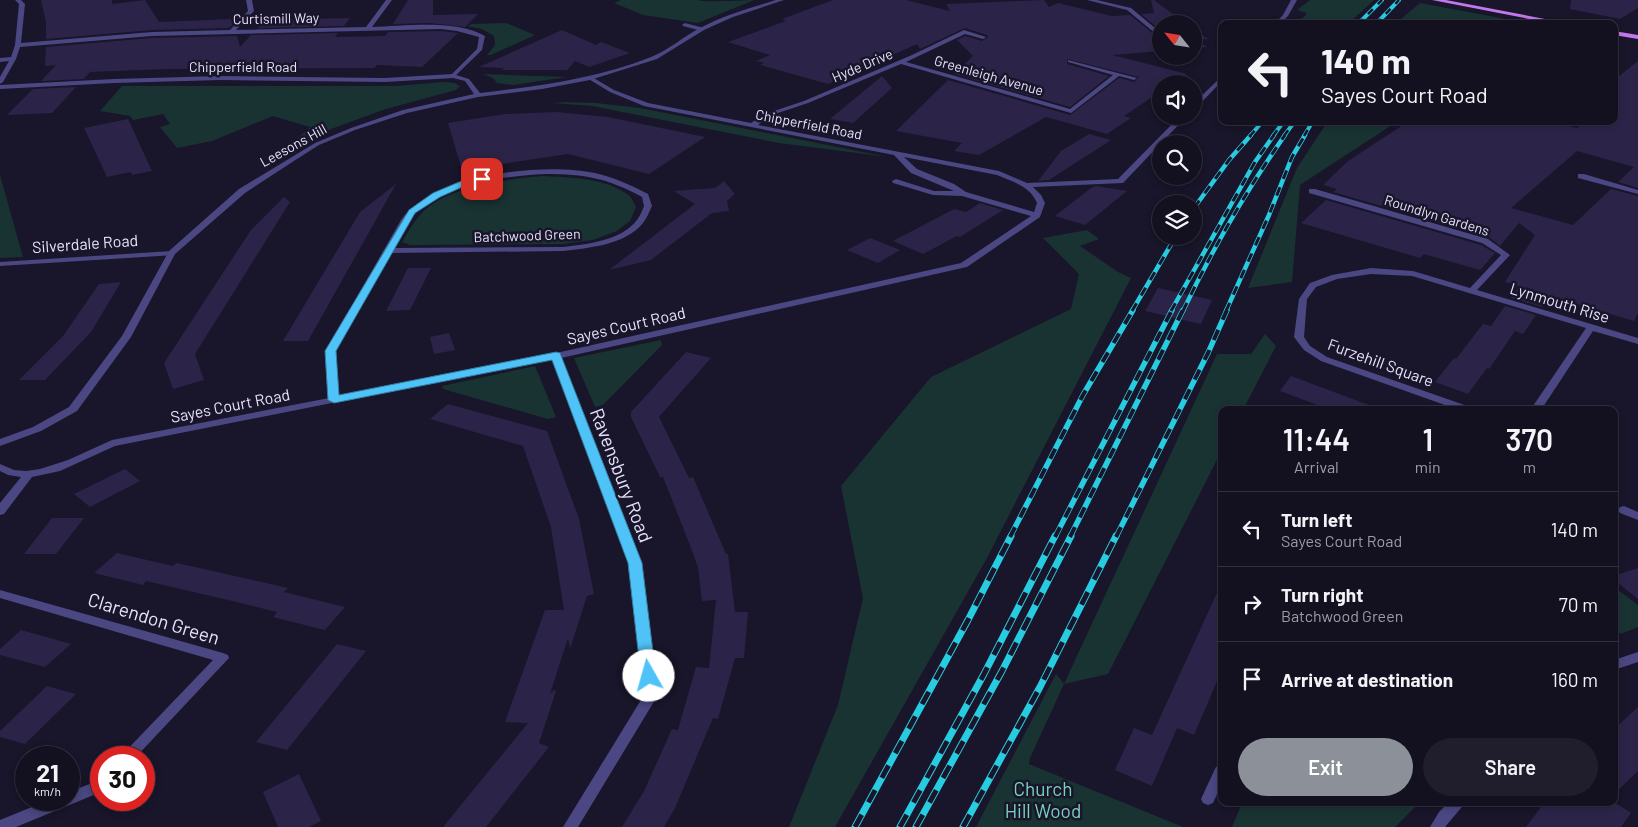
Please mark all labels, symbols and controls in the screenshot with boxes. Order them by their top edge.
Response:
street label: Curtismill Way [233,9,320,27]
north arrow [1152,15,1202,65]
map controls [1152,15,1202,245]
text: 140 m [1321,39,1411,81]
icon: left [1238,40,1303,105]
street label: Hyde Drive [829,45,895,85]
street label: Greenleigh Avenue [933,51,1045,99]
street label: Chipperfield Road [189,58,297,75]
button: sound [1152,75,1202,125]
text: Sayes Court Road [1321,81,1488,107]
street label: Chipperfield Road [754,105,864,143]
street label: Leesons Hill [257,120,329,170]
button: search [1152,135,1202,185]
pin [461,158,503,200]
icon: arrive [468,165,496,193]
street label: Roundlyn Gardens [1382,191,1492,239]
button: layers [1152,195,1202,245]
street label: Batchwood Green [473,225,581,245]
street label: Silverdale Road [31,230,139,256]
street label: Lynmouth Rise [1508,278,1612,326]
street label: Sayes Court Road [565,302,687,348]
street label: Furzehill Square [1325,334,1437,390]
street label: Sayes Court Road [169,384,291,426]
street label: Ravensbury Road [586,405,658,545]
text: 11:44 [1283,421,1350,457]
text: 1 [1422,421,1433,457]
text: 370 [1506,421,1553,457]
text: Arrival [1294,457,1339,476]
text: min [1415,457,1441,476]
text: m [1523,457,1536,476]
text: Turn left [1281,508,1352,531]
icon: left [1238,515,1266,543]
text: 140 m [1551,518,1598,541]
text: Sayes Court Road [1281,531,1402,550]
text: Turn right [1281,583,1363,606]
street label: Clarendon Green [85,587,223,649]
icon: right [1238,590,1266,618]
text: 70 m [1559,593,1598,616]
text: Batchwood Green [1281,606,1403,625]
position arrow [622,649,674,701]
icon: arrive [1238,665,1266,693]
text: Arrive at destination [1281,668,1453,691]
text: 160 m [1551,668,1598,691]
button: Exit [1238,738,1413,796]
button: Share [1423,738,1598,796]
speed limit sign: 30 [90,746,155,811]
text: 21 [36,757,59,787]
park label: Church Hill Wood [1005,777,1081,822]
text: km/h [34,784,61,798]

